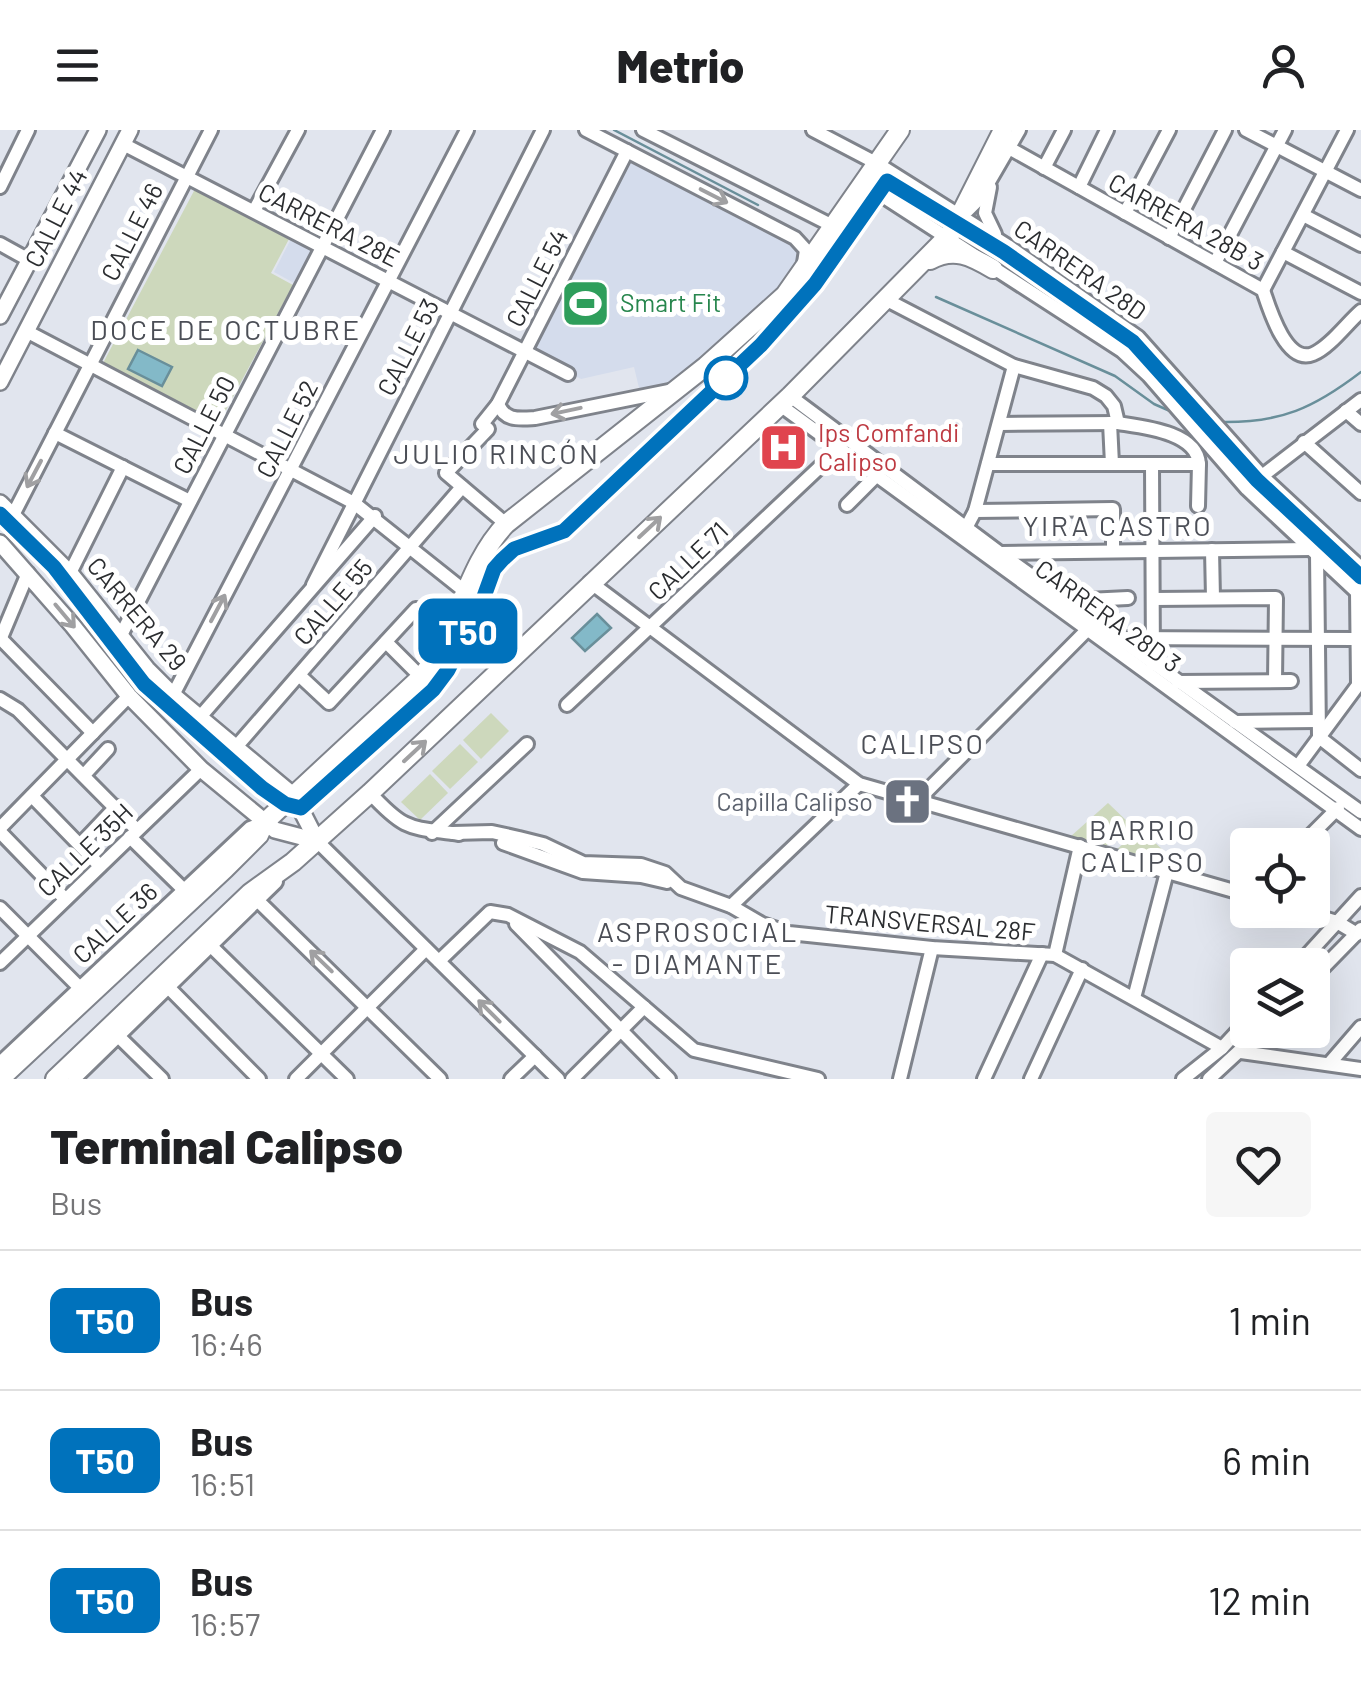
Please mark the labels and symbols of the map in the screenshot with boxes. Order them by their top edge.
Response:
street label: CALLE 44 [18,163,93,272]
street label: CARRERA 28B 3 [1104,166,1269,276]
street label: CARRERA 28E [254,176,405,272]
street label: CALLE 46 [94,178,168,285]
one-way arrow [698,187,728,206]
street label: CARRERA 28D [1009,213,1152,326]
street label: CALLE 54 [499,224,573,331]
sports icon: Smart Fit [559,277,611,329]
place label: Smart Fit [620,287,721,317]
street label: CALLE 53 [370,293,444,400]
district label: DOCE DE OCTUBRE [90,312,362,346]
unlabelled marker [705,357,747,399]
street label: CALLE 50 [166,371,240,479]
street label: CALLE 52 [249,375,323,482]
one-way arrow [551,403,583,422]
place label: Ips Comfandi Calipso [818,417,959,476]
hospital icon: Ips Comfandi Calipso [757,421,809,473]
district label: JULIO RINCÓN [393,436,601,470]
one-way arrow [24,458,43,488]
district label: YIRA CASTRO [1023,508,1213,542]
one-way arrow [637,515,661,539]
street label: CALLE 71 [641,515,734,606]
street label: CARRERA 29 [82,551,194,676]
street label: CALLE 55 [287,552,378,651]
street label: CARRERA 28D 3 [1030,552,1187,678]
one-way arrow [209,594,229,624]
line badge: T50 [410,598,526,664]
one-way arrow [54,602,76,628]
district label: CALIPSO [861,726,985,760]
one-way arrow [402,739,426,763]
church icon: Capilla Calipso [882,776,934,828]
place label: Capilla Calipso [716,786,873,816]
street label: CALLE 35H [30,796,138,902]
district label: BARRIO CALIPSO [1081,812,1205,878]
street label: CALLE 36 [66,876,163,969]
street label: TRANSVERSAL 28F [824,898,1037,946]
district label: ASPROSOCIAL - DIAMANTE [597,914,799,980]
one-way arrow [309,949,333,973]
one-way arrow [477,999,501,1023]

